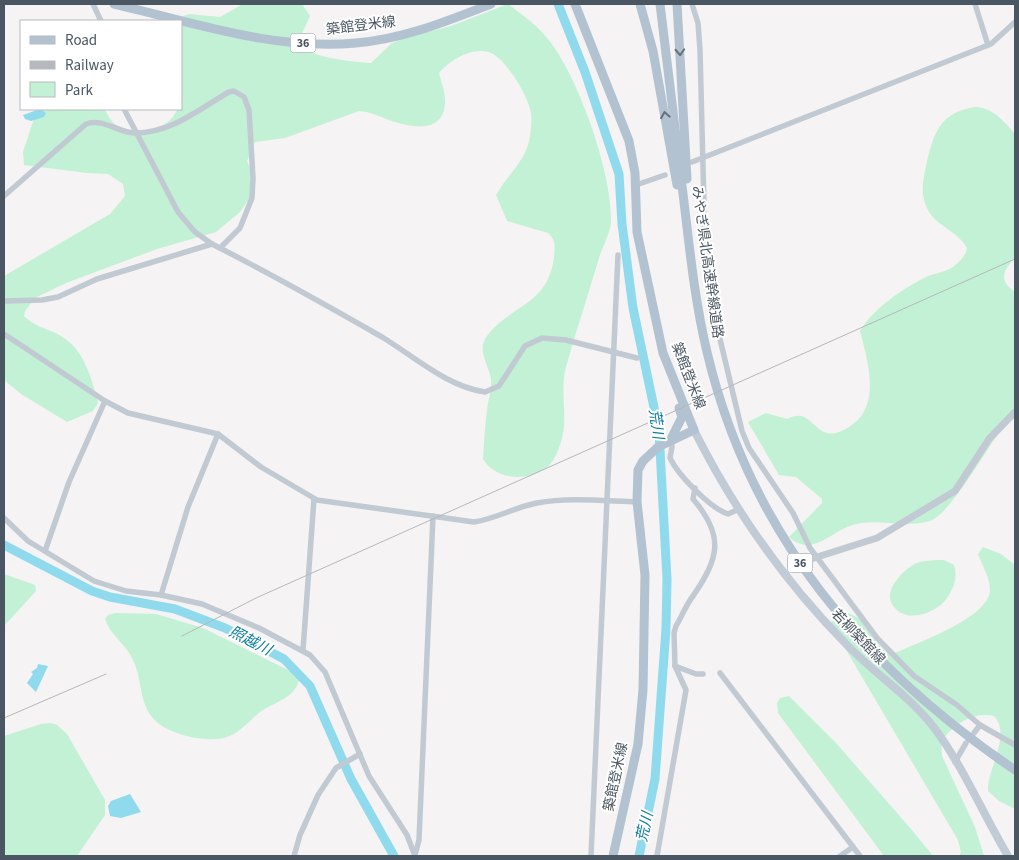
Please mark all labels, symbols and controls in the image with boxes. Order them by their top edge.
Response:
street label: 築館登米線 [325,12,397,40]
legend [20,20,182,110]
text: Road [65,30,97,51]
road number: 36 [290,34,316,52]
one-way arrow [675,49,686,57]
text: Railway [65,55,114,76]
text: Park [65,80,94,101]
one-way arrow [660,111,670,120]
street label: みやぎ県北高速幹線道路 [686,184,728,340]
street label: 築館登米線 [666,340,710,412]
water label: 荒川 [644,408,669,442]
road number: 36 [788,554,812,572]
street label: 若柳築館線 [826,605,890,669]
water label: 照越川 [225,621,277,661]
street label: 築館登米線 [599,741,633,813]
water label: 荒川 [632,808,659,844]

